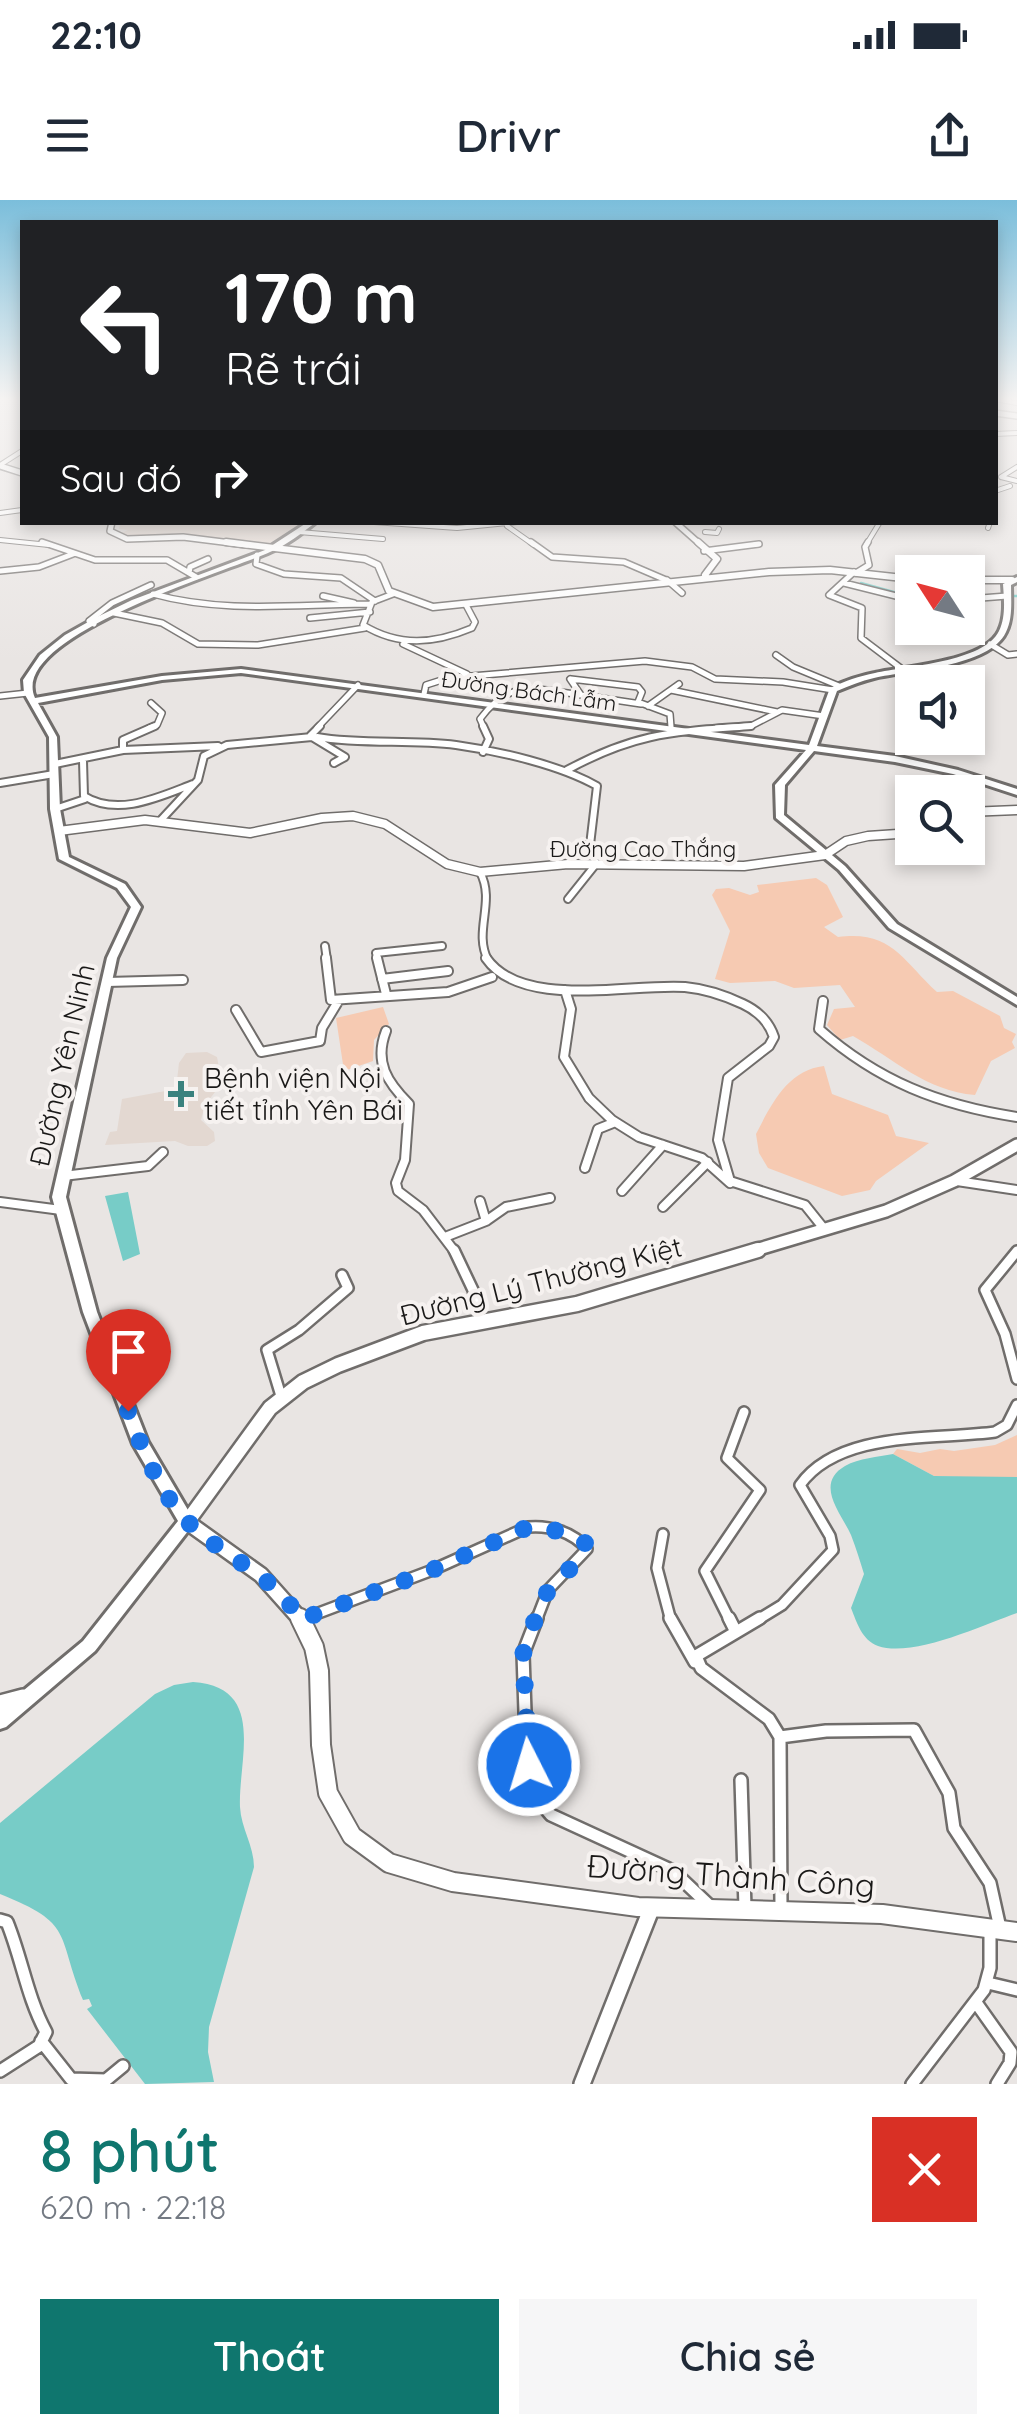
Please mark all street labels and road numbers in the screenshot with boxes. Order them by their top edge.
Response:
street label: Đường Bách Lẫm [440,665,618,717]
street label: Đường Cao Thắng [550,835,736,863]
street label: Đường Yên Ninh [21,960,102,1170]
street label: Đường Lý Thường Kiệt [396,1229,685,1332]
street label: Đường Thành Công [586,1845,876,1905]

